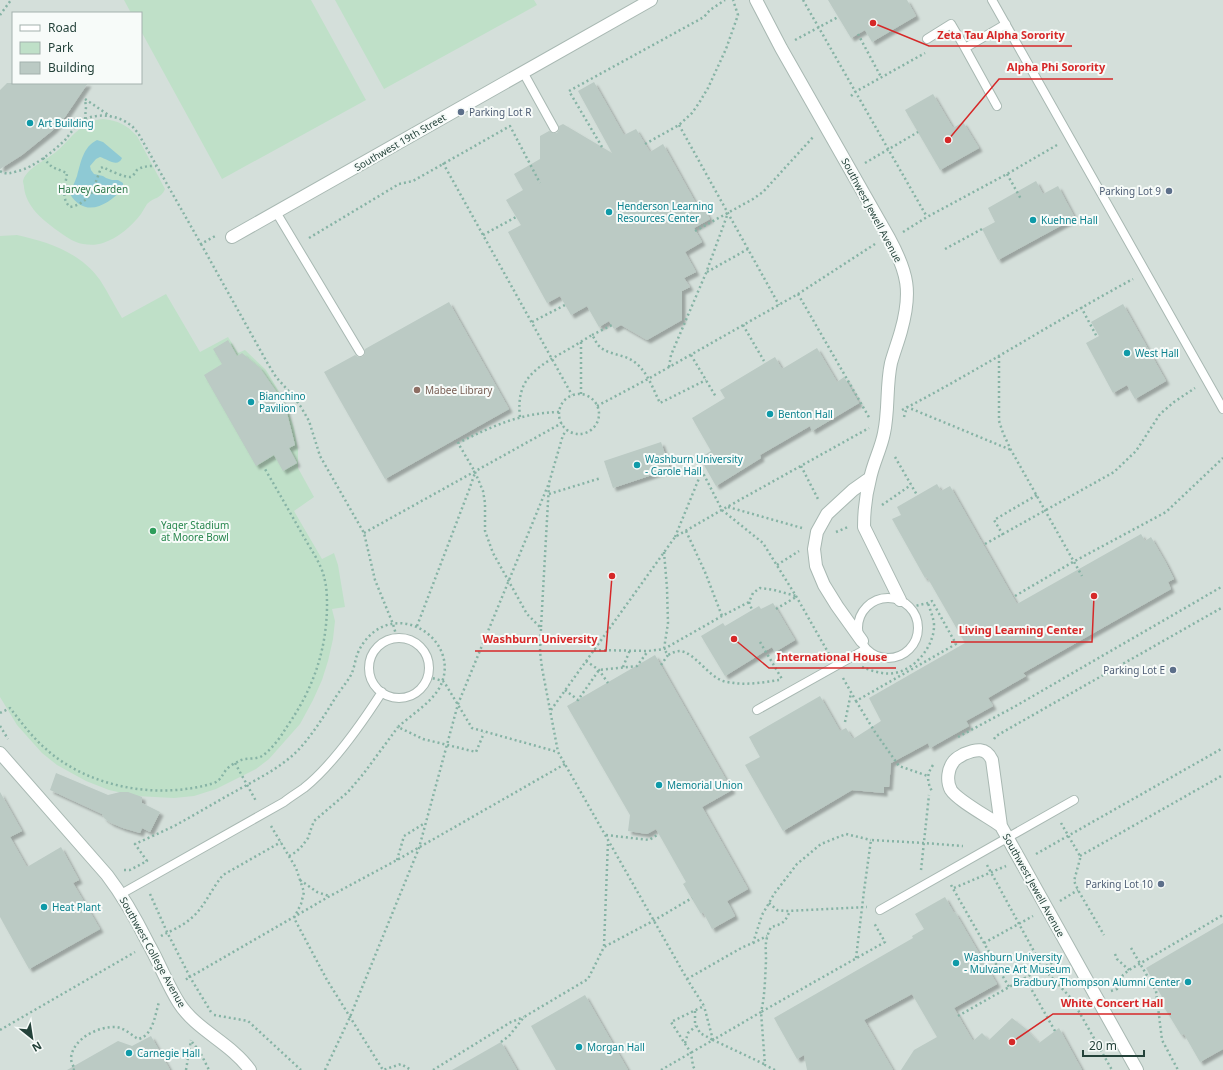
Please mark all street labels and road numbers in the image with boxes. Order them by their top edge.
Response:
street label: Southwest 19th Street [352,110,449,174]
street label: Southwest Jewell Avenue [838,155,906,265]
street label: Southwest Jewell Avenue [1000,831,1069,940]
street label: Southwest College Avenue [117,894,190,1010]

